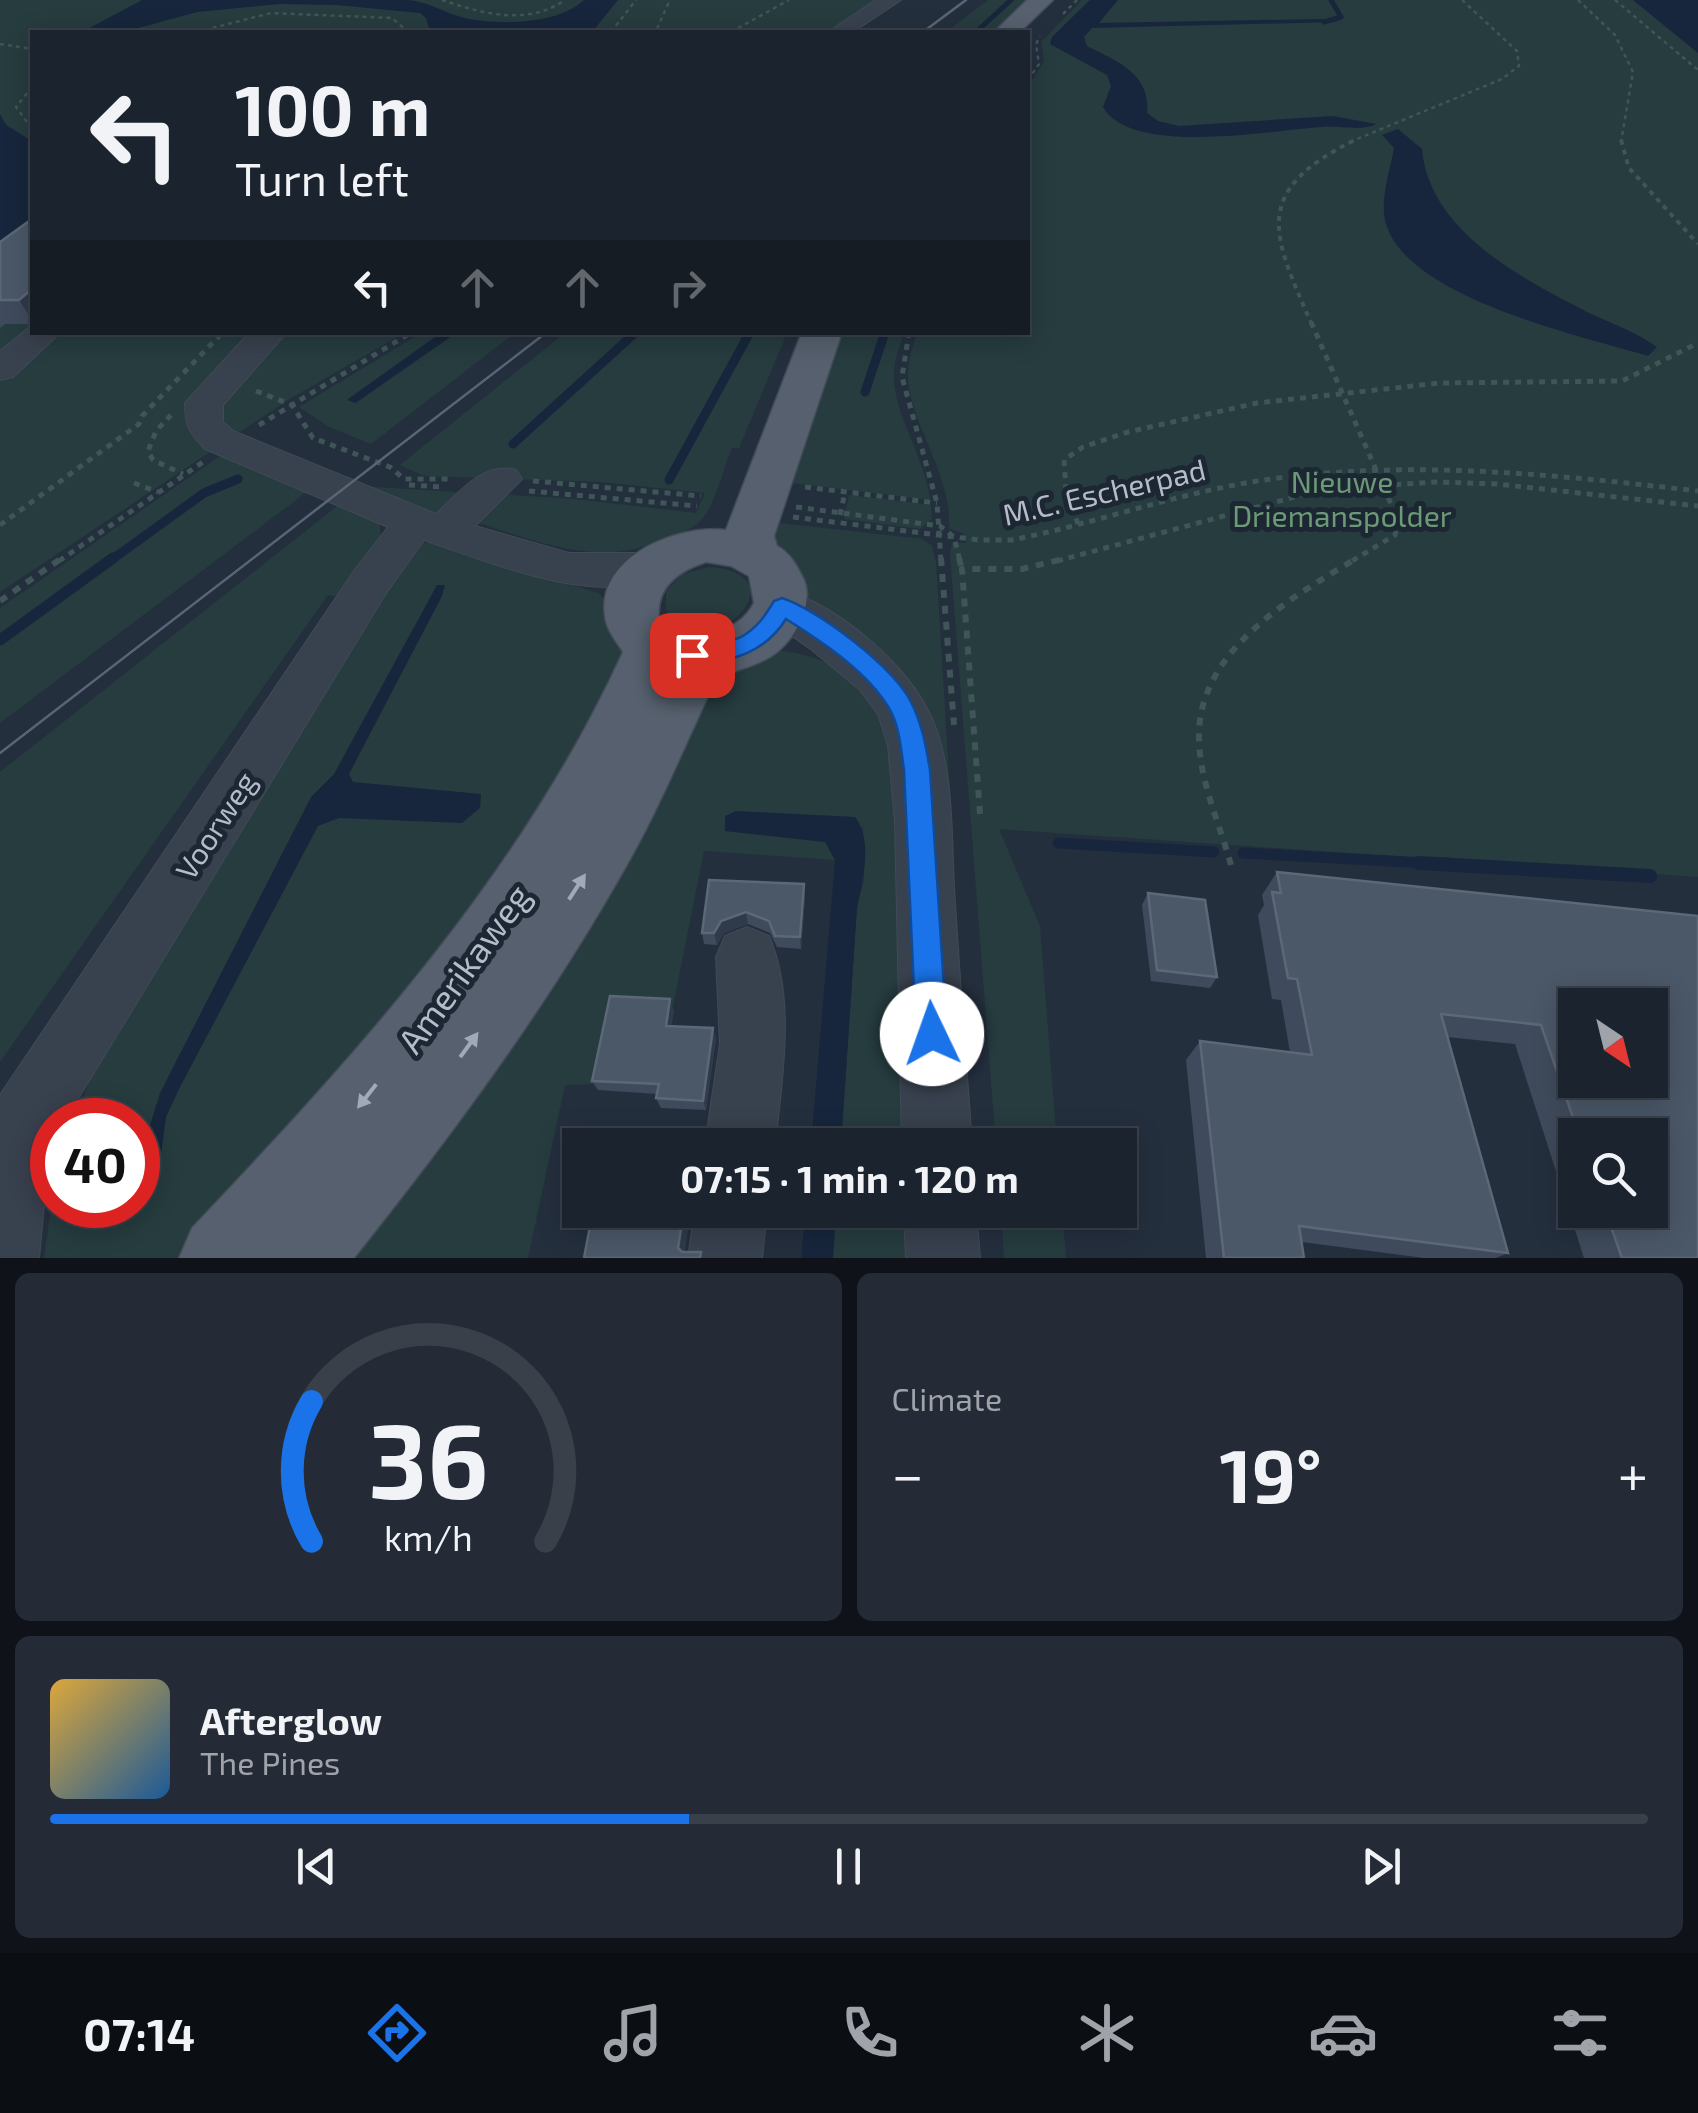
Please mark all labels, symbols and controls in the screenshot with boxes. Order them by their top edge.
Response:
text: 100 m [235,66,430,150]
icon: left [70,70,200,200]
text: Turn left [235,151,409,205]
icon: left [345,260,400,315]
icon: ahead [450,260,505,315]
icon: ahead [555,260,610,315]
icon: right [660,260,715,315]
street label: M.C. Escherpad [999,450,1209,532]
park label: Nieuwe Driemanspolder [1232,463,1452,533]
pin [650,613,735,698]
icon: arrive [665,628,720,683]
street label: Voorweg [167,764,263,885]
one-way arrow [567,874,585,901]
street label: Amerikaweg [388,876,538,1060]
position arrow [880,982,984,1086]
north arrow [1558,988,1668,1098]
map controls [1558,988,1668,1228]
one-way arrow [458,1032,478,1058]
one-way arrow [357,1083,378,1109]
speed limit sign: 40 [30,1098,160,1228]
button: search [1558,1118,1668,1228]
text: 07:15 · 1 min · 120 m [680,1155,1019,1201]
text: Climate [892,1379,1002,1417]
text: 36 [368,1395,488,1520]
text: 19° [1219,1428,1322,1518]
text: − [892,1440,924,1506]
text: + [1618,1440,1648,1506]
text: km/h [384,1515,473,1558]
text: Afterglow [200,1697,382,1743]
text: The Pines [200,1743,340,1781]
icon: previous [289,1839,344,1894]
icon: pause [821,1839,876,1894]
icon: next [1354,1839,1409,1894]
icon: directions [362,1998,432,2068]
icon: music [598,1998,668,2068]
icon: phone [835,1998,905,2068]
icon: climate [1072,1998,1142,2068]
icon: car [1308,1998,1378,2068]
icon: filters [1545,1998,1615,2068]
text: 07:14 [83,2006,195,2060]

